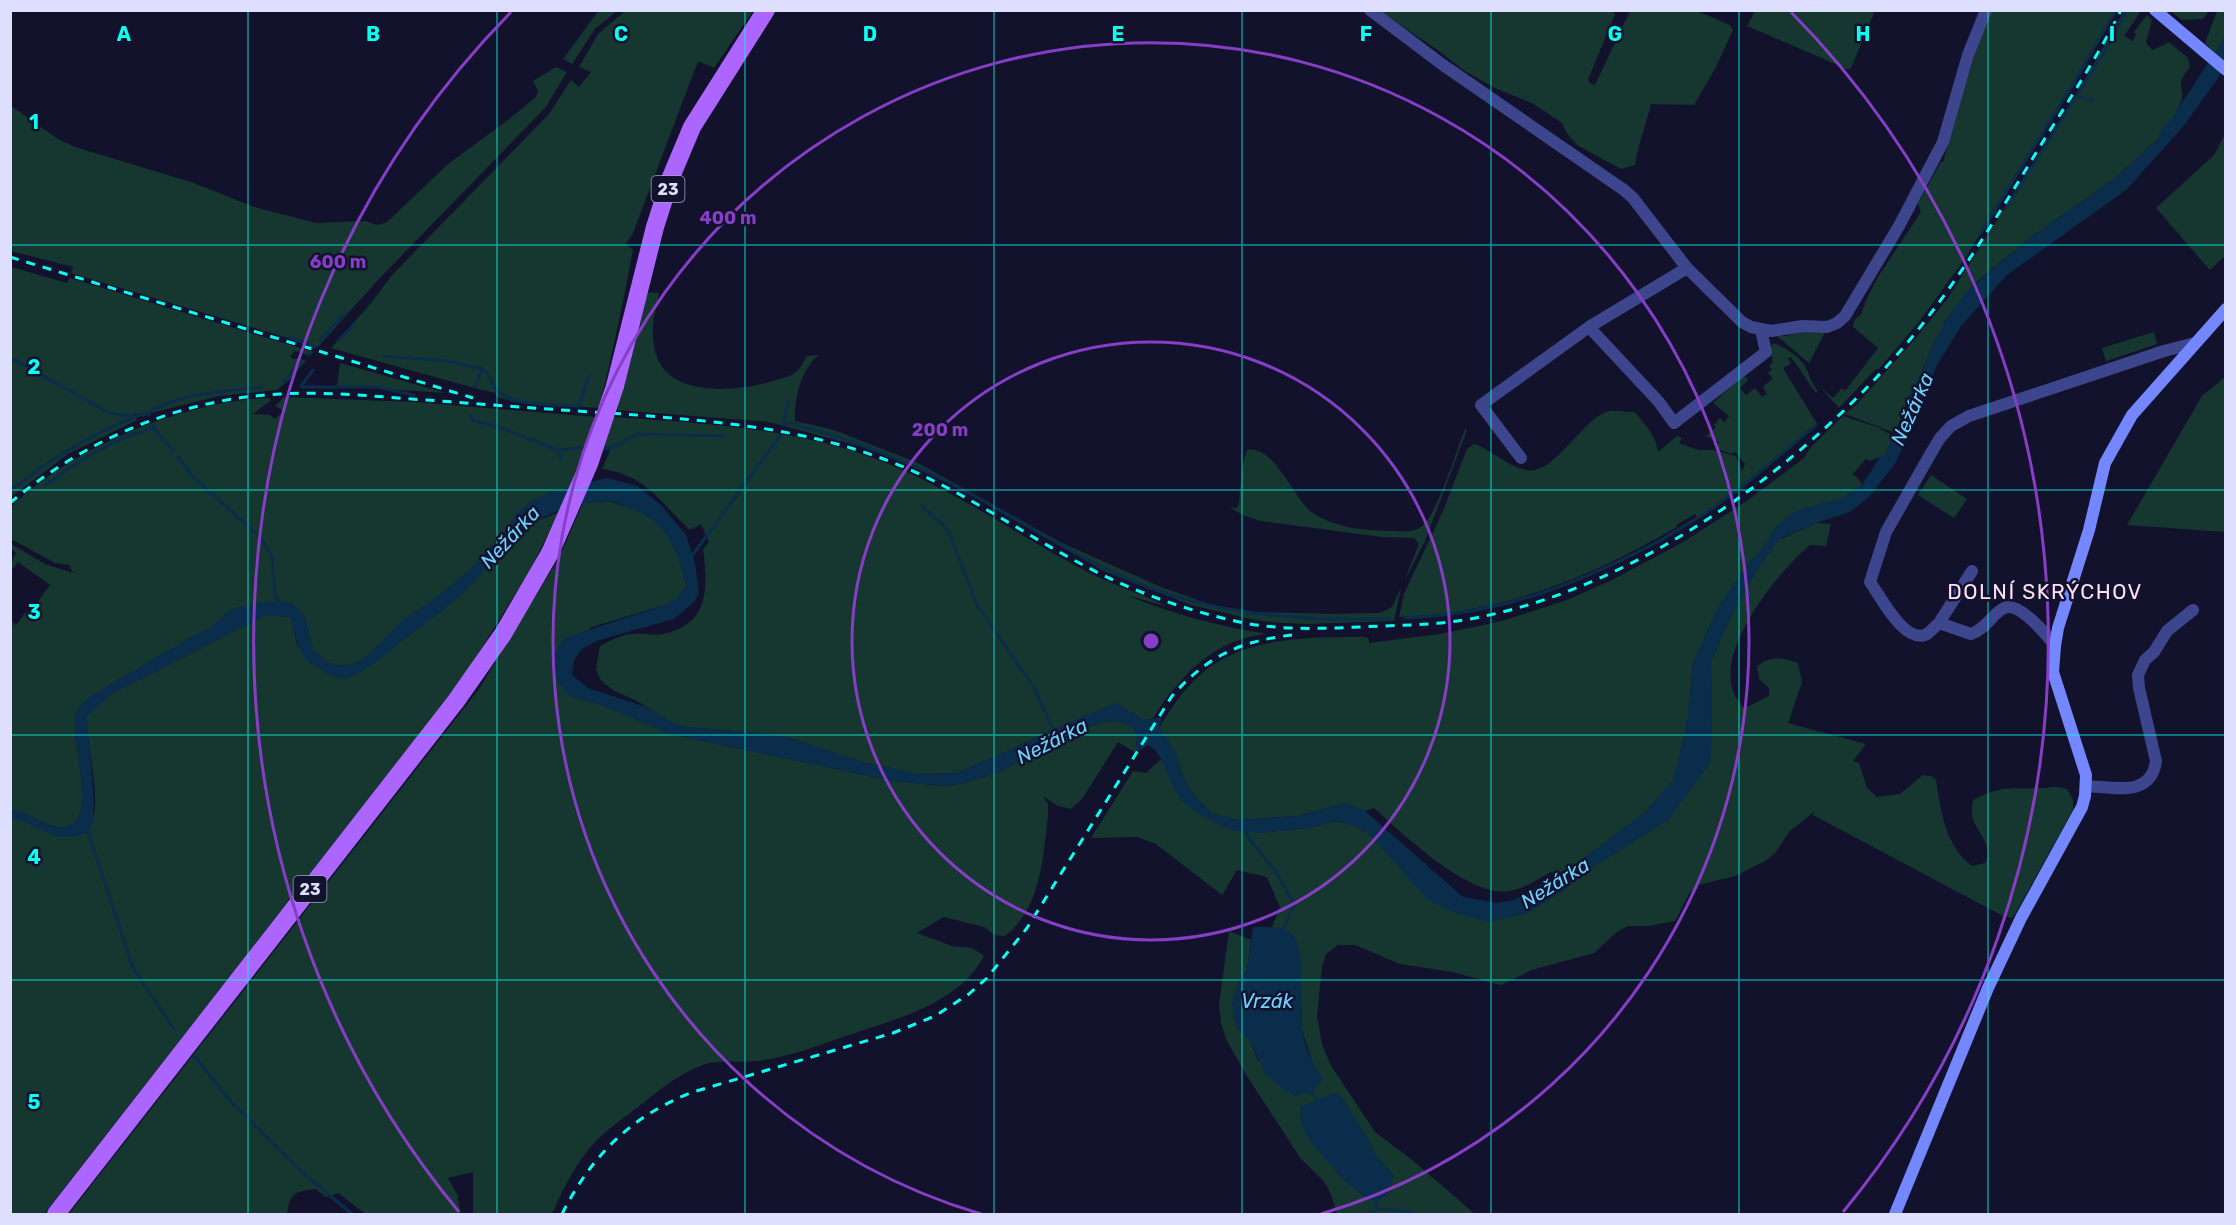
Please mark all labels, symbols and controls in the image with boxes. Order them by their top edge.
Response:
text: A [117,22,132,46]
text: B [366,22,380,46]
text: C [614,22,628,46]
text: D [863,22,877,46]
text: E [1112,22,1124,46]
text: F [1360,22,1372,46]
text: G [1608,22,1622,46]
text: H [1856,22,1870,46]
text: I [2109,22,2115,46]
text: 1 [29,110,39,134]
road number: 23 [652,176,684,202]
text: 400 m [699,207,757,229]
text: 600 m [310,251,366,273]
text: 2 [28,355,41,379]
water label: Nežárka [1885,369,1939,449]
text: 200 m [912,419,968,441]
water label: Nežárka [475,501,545,573]
district label: DOLNÍ SKRÝCHOV [1947,579,2143,604]
text: 3 [27,600,41,624]
centre of rings [1141,631,1161,651]
water label: Nežárka [1012,713,1092,769]
text: 4 [27,845,41,869]
water label: Nežárka [1516,852,1594,913]
road number: 23 [294,876,326,902]
water label: Vrzák [1241,989,1294,1013]
text: 5 [28,1090,41,1114]

